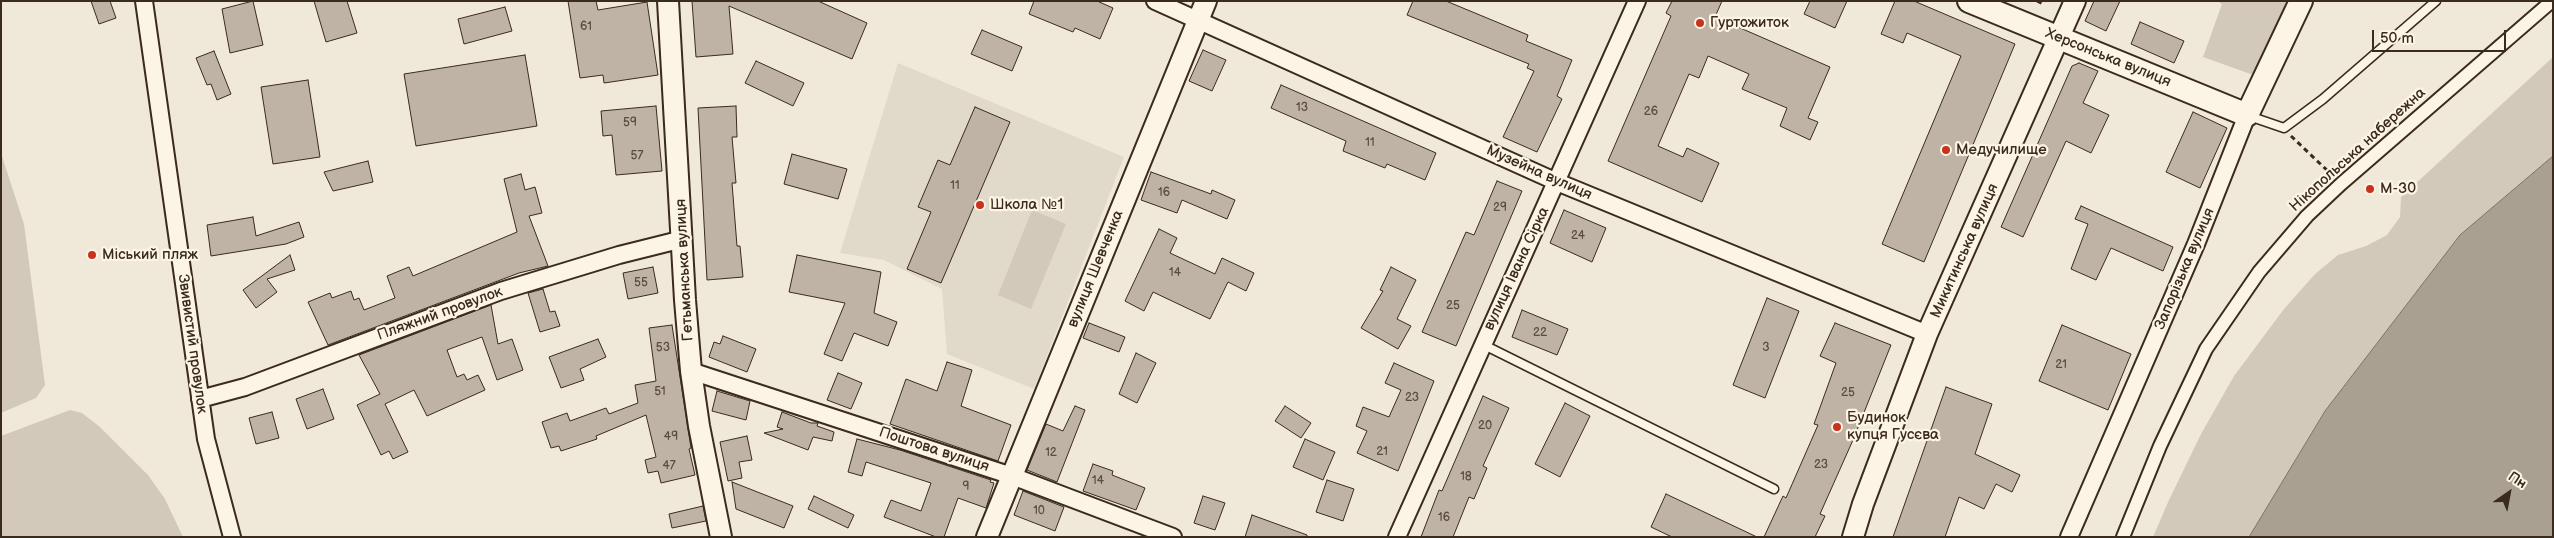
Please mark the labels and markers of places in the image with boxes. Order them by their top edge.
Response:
place label: Гуртожиток [1710,14,1789,32]
marker: Гуртожиток [1694,17,1706,29]
place label: Медучилище [1956,141,2047,159]
marker: Медучилище [1940,144,1952,156]
place label: М-30 [2380,180,2416,198]
marker: М-30 [2364,183,2376,195]
place label: Школа №1 [990,196,1063,214]
marker: Школа №1 [974,199,986,211]
place label: Міський пляж [102,246,198,264]
marker: Міський пляж [86,249,98,261]
place label: Будинок купця Гусєва [1847,409,1939,444]
marker: Будинок купця Гусєва [1831,421,1843,433]

